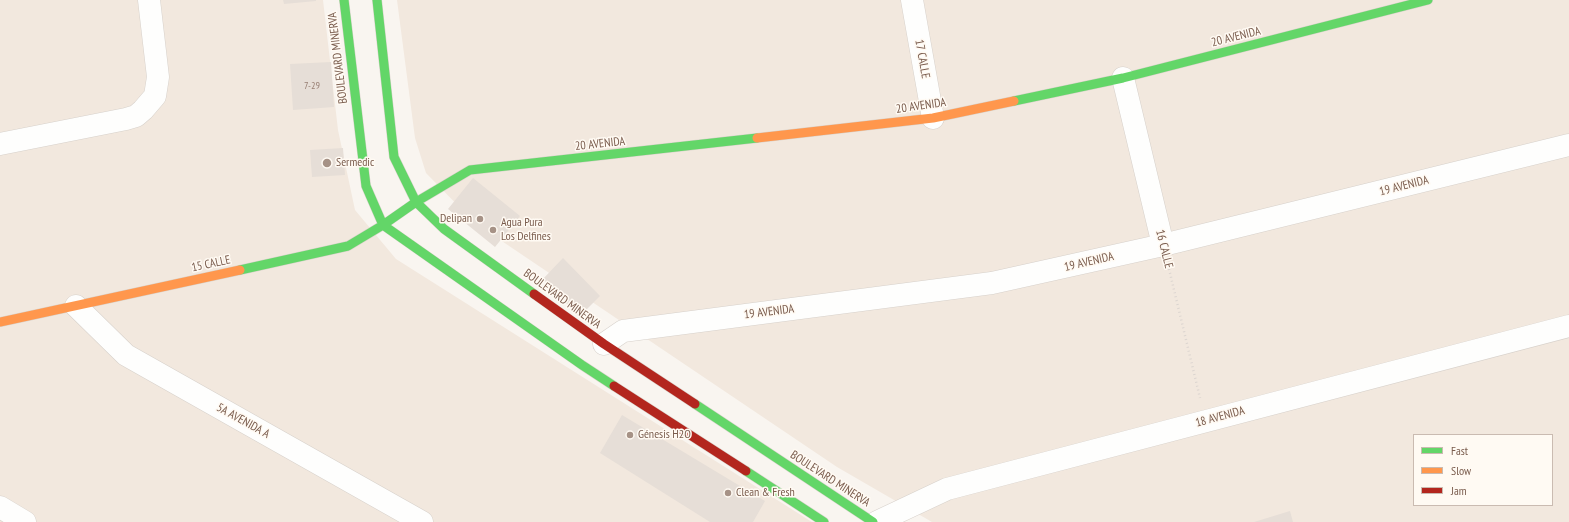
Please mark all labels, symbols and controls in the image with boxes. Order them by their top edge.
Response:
street label: BOULEVARD MINERVA [325,11,351,105]
street label: 20 AVENIDA [1210,24,1262,50]
street label: 17 CALLE [911,38,933,80]
house number: 7-29 [304,80,320,92]
street label: 20 AVENIDA [895,95,947,117]
street label: 20 AVENIDA [574,134,626,154]
place label: Sermedic [336,156,374,170]
marker: Sermedic [321,157,333,169]
street label: 19 AVENIDA [1378,173,1430,199]
place label: Delipan [440,212,472,226]
marker: Delipan [475,214,485,224]
place label: Agua Pura Los Delfines [501,216,551,244]
marker: Agua Pura Los Delfines [488,225,498,235]
street label: 16 CALLE [1152,228,1176,270]
street label: 19 AVENIDA [1063,249,1115,275]
street label: 15 CALLE [190,253,232,275]
street label: BOULEVARD MINERVA [521,266,603,332]
street label: 19 AVENIDA [743,302,795,322]
street label: 5A AVENIDA A [214,400,272,442]
street label: 18 AVENIDA [1194,404,1246,430]
place label: Génesis H2O [638,428,691,442]
marker: Génesis H2O [625,430,635,440]
legend [1413,434,1553,506]
text: Fast [1451,443,1468,458]
street label: BOULEVARD MINERVA [787,448,873,510]
text: Slow [1451,463,1471,478]
text: Jam [1451,483,1467,498]
place label: Clean & Fresh [736,486,795,500]
marker: Clean & Fresh [723,488,733,498]

